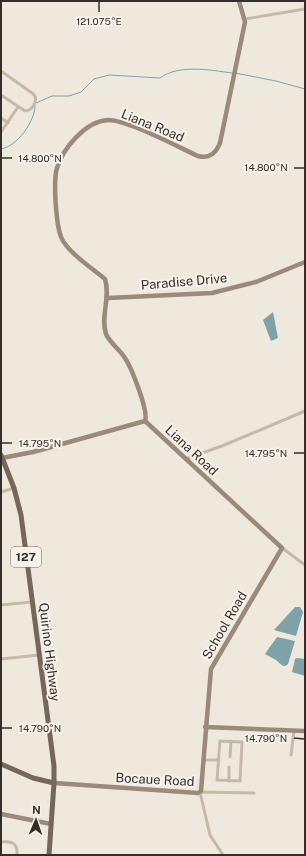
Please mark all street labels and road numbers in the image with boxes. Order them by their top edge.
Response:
street label: Liana Road [119,106,186,145]
street label: Paradise Drive [140,270,228,293]
street label: Liana Road [162,422,221,479]
road number: 127 [11,547,41,567]
street label: School Road [199,589,250,662]
street label: Quirino Highway [36,602,63,702]
street label: Bocaue Road [115,770,195,789]

